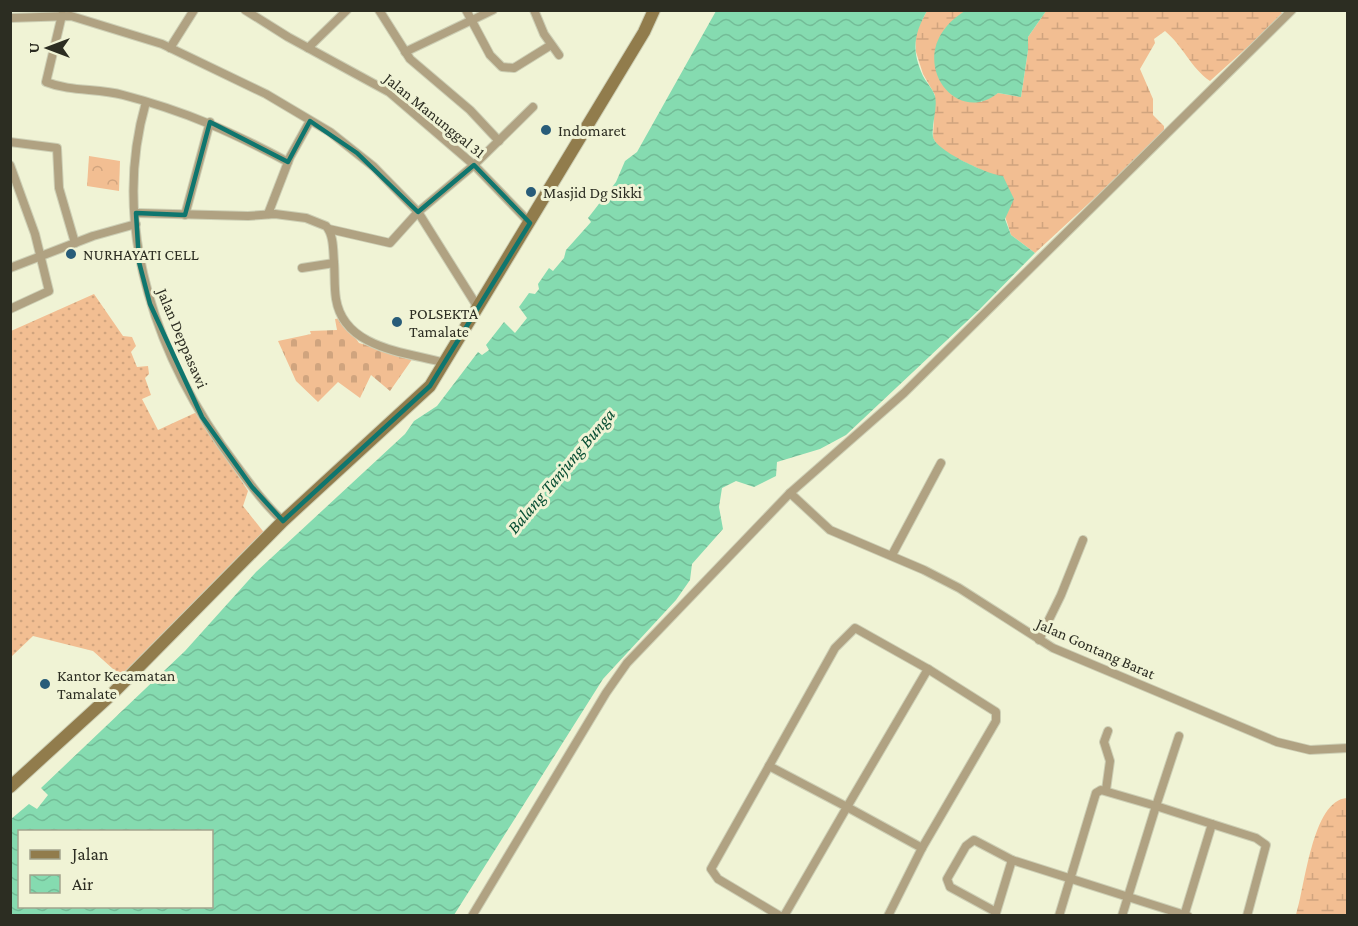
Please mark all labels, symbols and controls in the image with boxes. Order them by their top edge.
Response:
north arrow [18,18,78,78]
text: U [25,42,42,53]
street label: Jalan Manunggal 31 [379,68,488,162]
place label: Indomaret [558,122,626,139]
marker: Indomaret [539,123,553,137]
place label: Masjid Dg Sikki [543,184,642,202]
marker: Masjid Dg Sikki [524,185,538,199]
place label: NURHAYATI CELL [83,246,199,263]
marker: NURHAYATI CELL [64,247,78,261]
street label: Jalan Deppasawi [152,284,211,391]
place label: POLSEKTA Tamalate [409,305,479,340]
marker: POLSEKTA Tamalate [390,315,404,329]
water label: Balang Tanjung Bunga [503,404,620,538]
street label: Jalan Gontang Barat [1032,614,1158,683]
place label: Kantor Kecamatan Tamalate [57,667,176,702]
marker: Kantor Kecamatan Tamalate [38,677,52,691]
legend [18,830,213,908]
text: Jalan [70,844,109,864]
text: Air [72,874,94,894]

